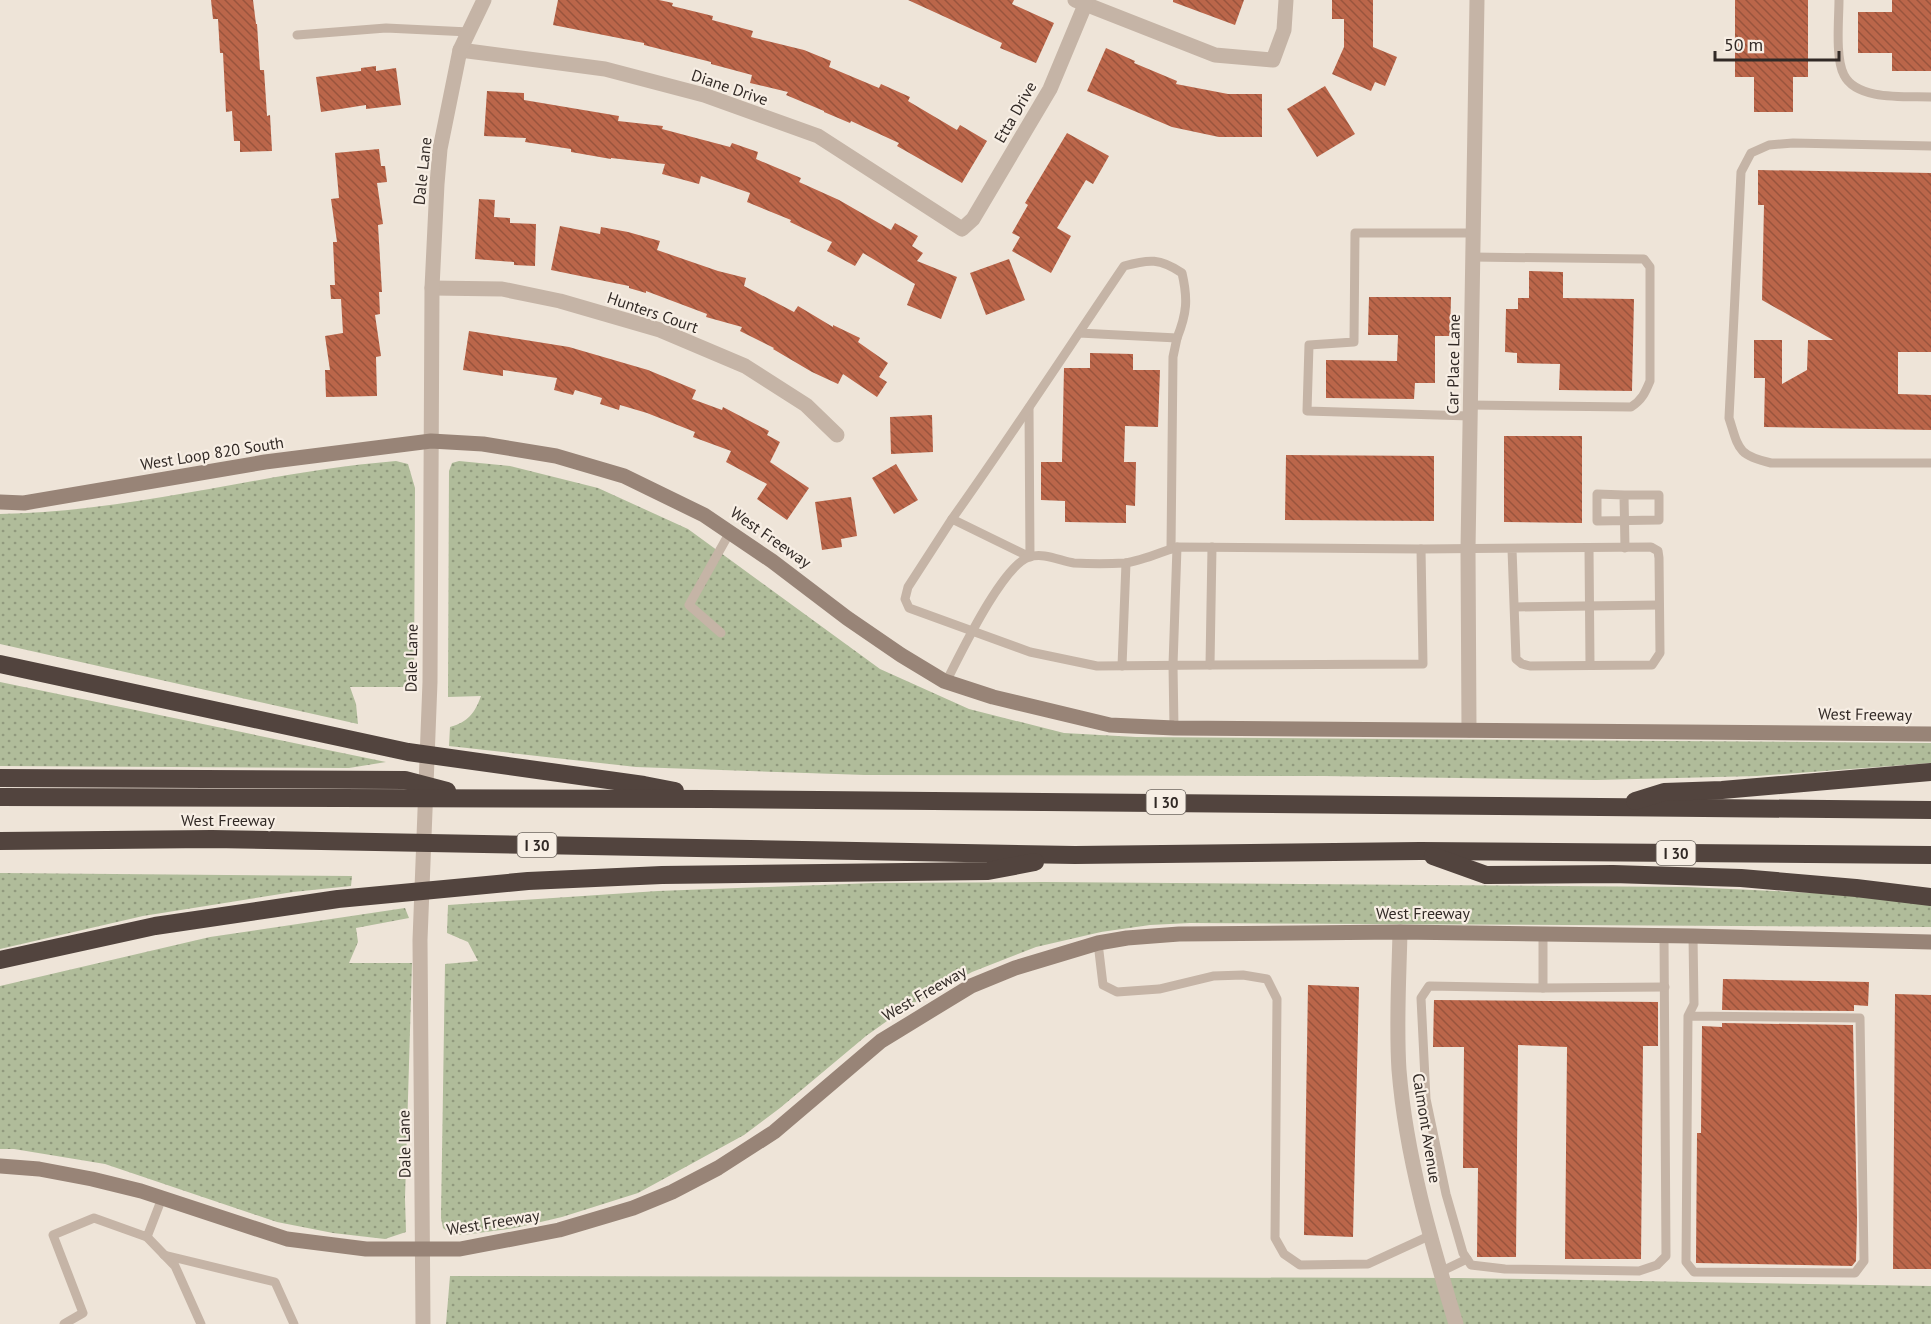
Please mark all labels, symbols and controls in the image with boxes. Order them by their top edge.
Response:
scale bar [1715,24,1840,62]
text: 50 m [1724,33,1763,56]
street label: Diane Drive [689,65,771,109]
street label: Etta Drive [989,78,1041,146]
street label: Dale Lane [408,136,436,206]
street label: Hunters Court [605,287,702,337]
street label: Car Place Lane [1442,314,1464,414]
street label: West Loop 820 South [139,432,285,474]
street label: West Freeway [727,502,816,572]
street label: Dale Lane [400,624,422,692]
street label: West Freeway [1818,703,1913,725]
road number: I 30 [1146,790,1186,814]
street label: West Freeway [181,810,275,830]
road number: I 30 [518,833,556,857]
road number: I 30 [1656,841,1696,865]
street label: West Freeway [1376,903,1470,923]
street label: West Freeway [878,961,970,1025]
street label: Calmont Avenue [1408,1072,1446,1184]
street label: Dale Lane [393,1110,415,1178]
street label: West Freeway [445,1205,541,1239]

